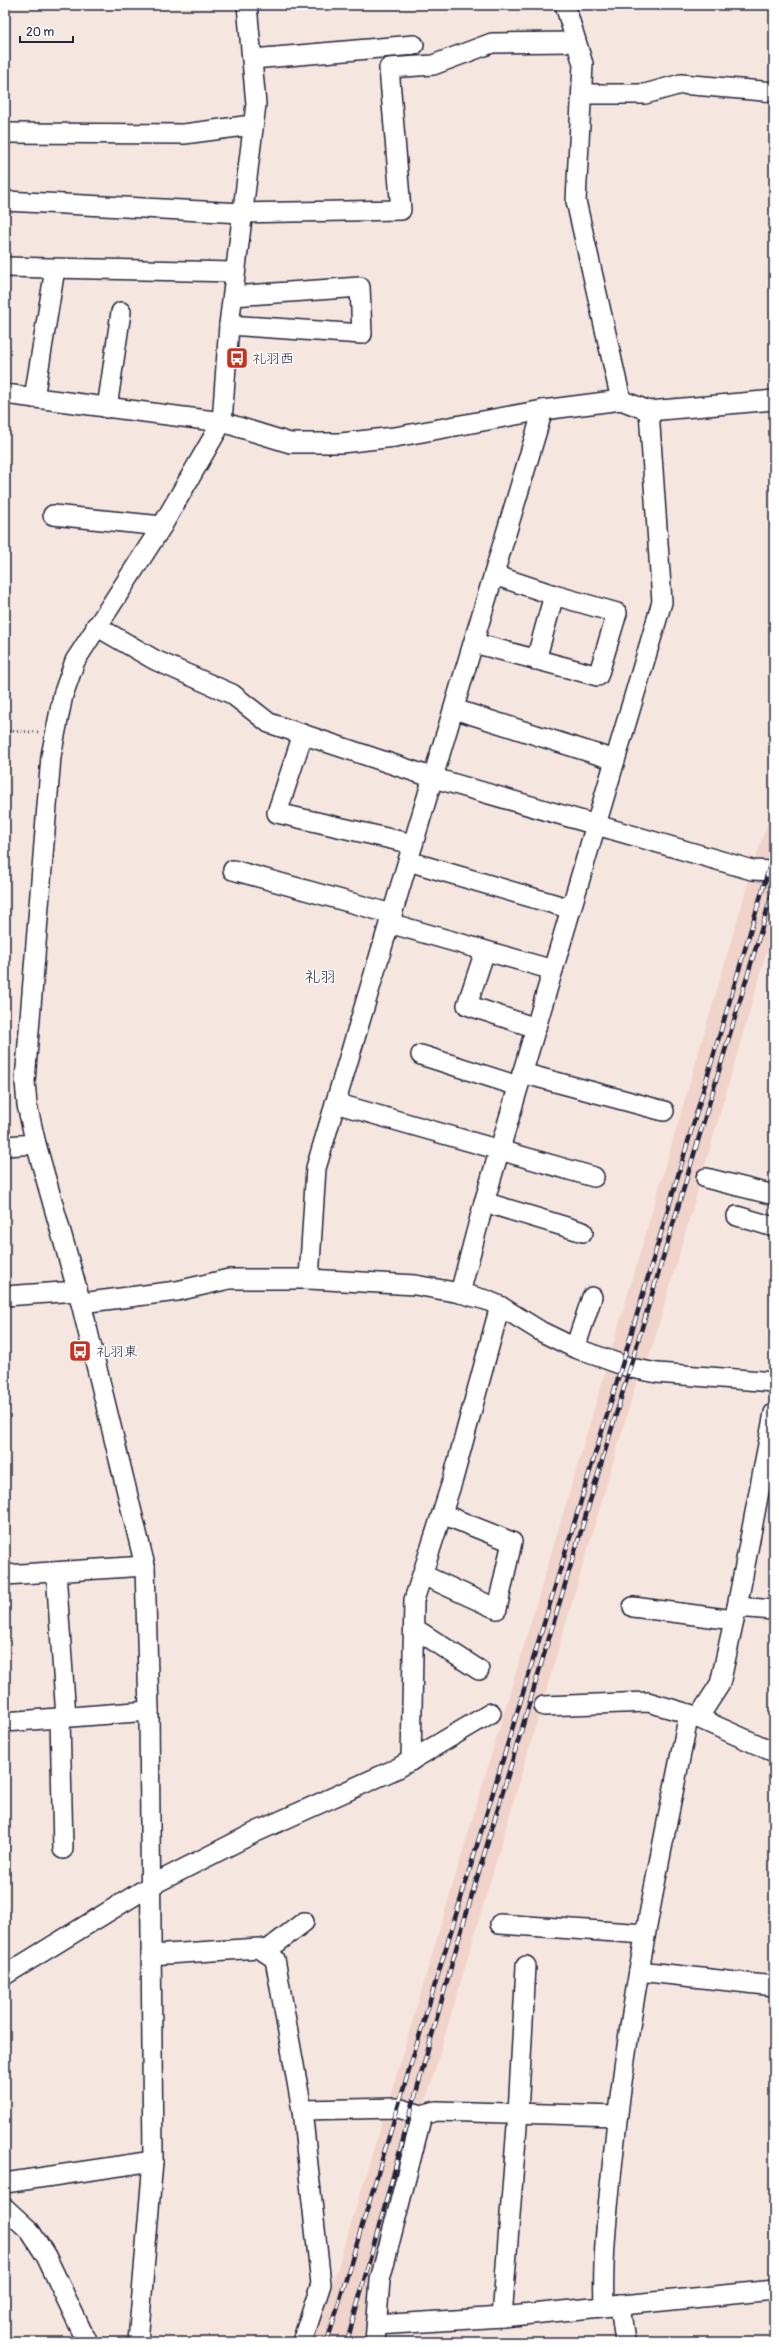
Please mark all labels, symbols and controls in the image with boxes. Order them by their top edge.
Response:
scale bar [20,18,73,44]
text: 20 m [26,25,55,40]
bus stop icon: 礼羽西 [224,345,250,371]
place label: 礼羽西 [252,350,294,367]
district label: 礼羽 [304,967,336,987]
bus stop icon: 礼羽東 [67,1338,93,1364]
place label: 礼羽東 [96,1343,138,1360]

